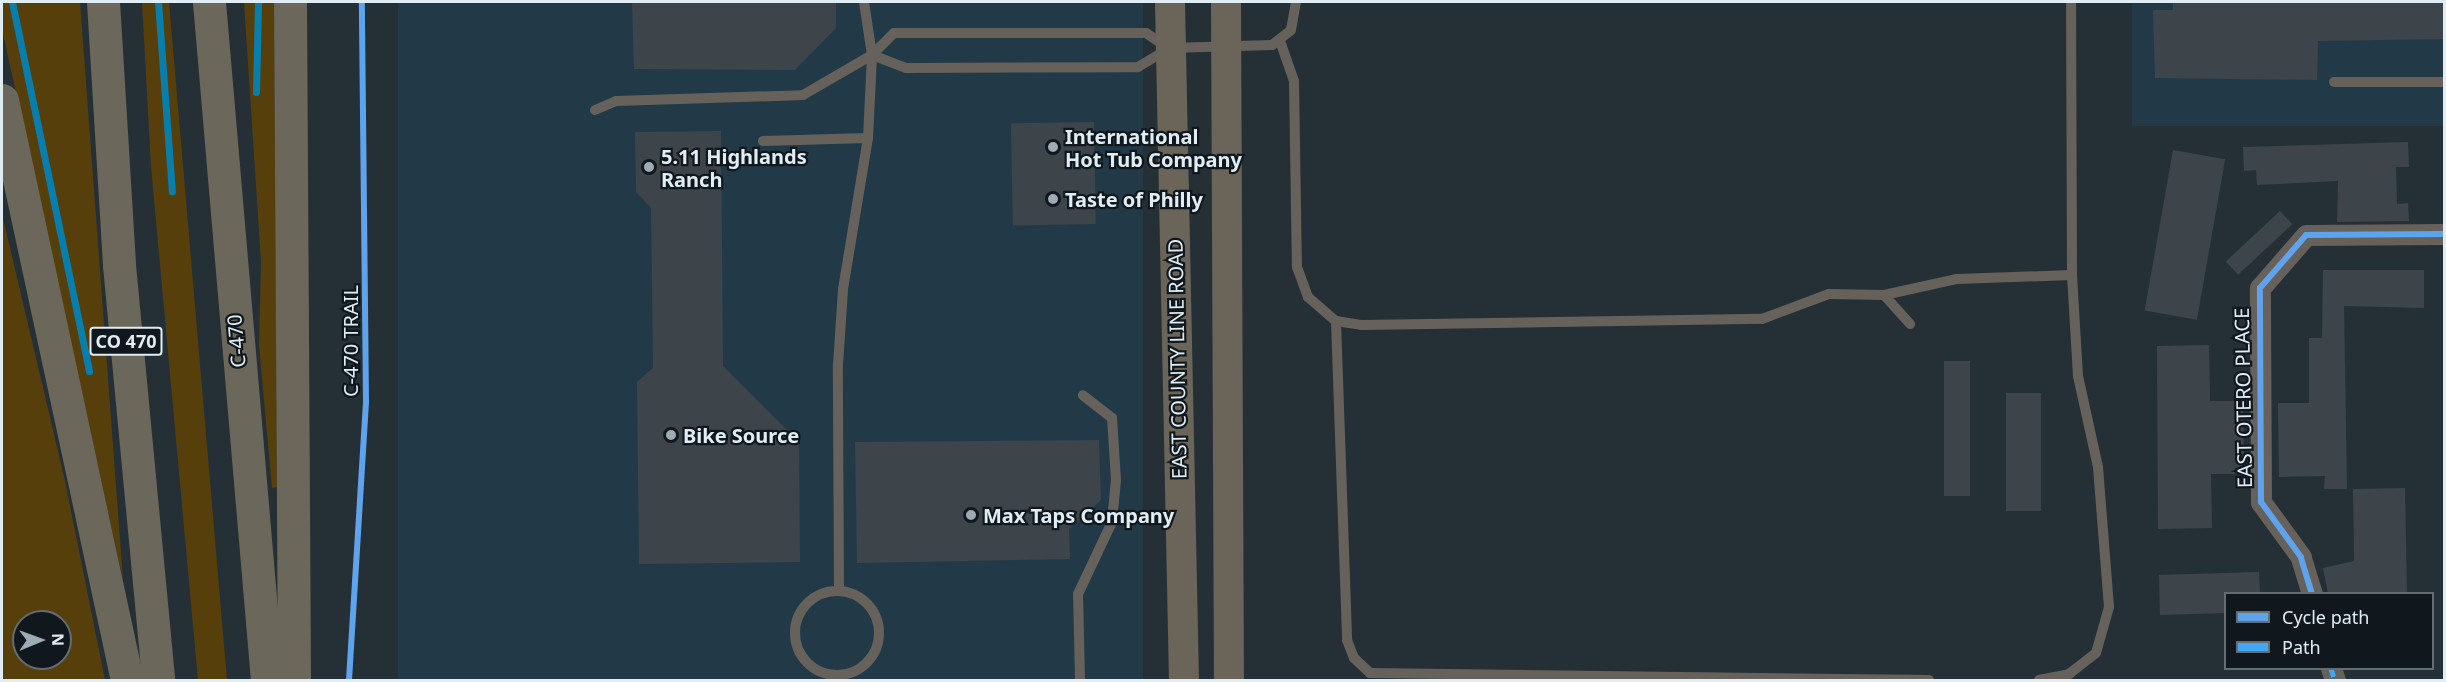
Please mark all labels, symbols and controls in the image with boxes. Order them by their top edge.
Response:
place label: International Hot Tub Company [1065,124,1242,171]
marker: International Hot Tub Company [1046,140,1060,154]
place label: 5.11 Highlands Ranch [661,144,807,191]
marker: 5.11 Highlands Ranch [642,160,656,174]
place label: Taste of Philly [1065,187,1203,211]
marker: Taste of Philly [1046,192,1060,206]
street label: EAST COUNTY LINE ROAD [1163,239,1191,479]
street label: C-470 TRAIL [338,285,362,397]
street label: EAST OTERO PLACE [2229,308,2257,488]
street label: C-470 [222,313,250,369]
road number: CO 470 [88,326,164,356]
place label: Bike Source [683,423,799,447]
marker: Bike Source [664,428,678,442]
place label: Max Taps Company [983,503,1174,527]
marker: Max Taps Company [964,508,978,522]
legend [2224,592,2434,670]
text: Cycle path [2282,605,2369,629]
north arrow [12,610,72,670]
text: N [47,633,69,646]
text: Path [2282,635,2321,659]

